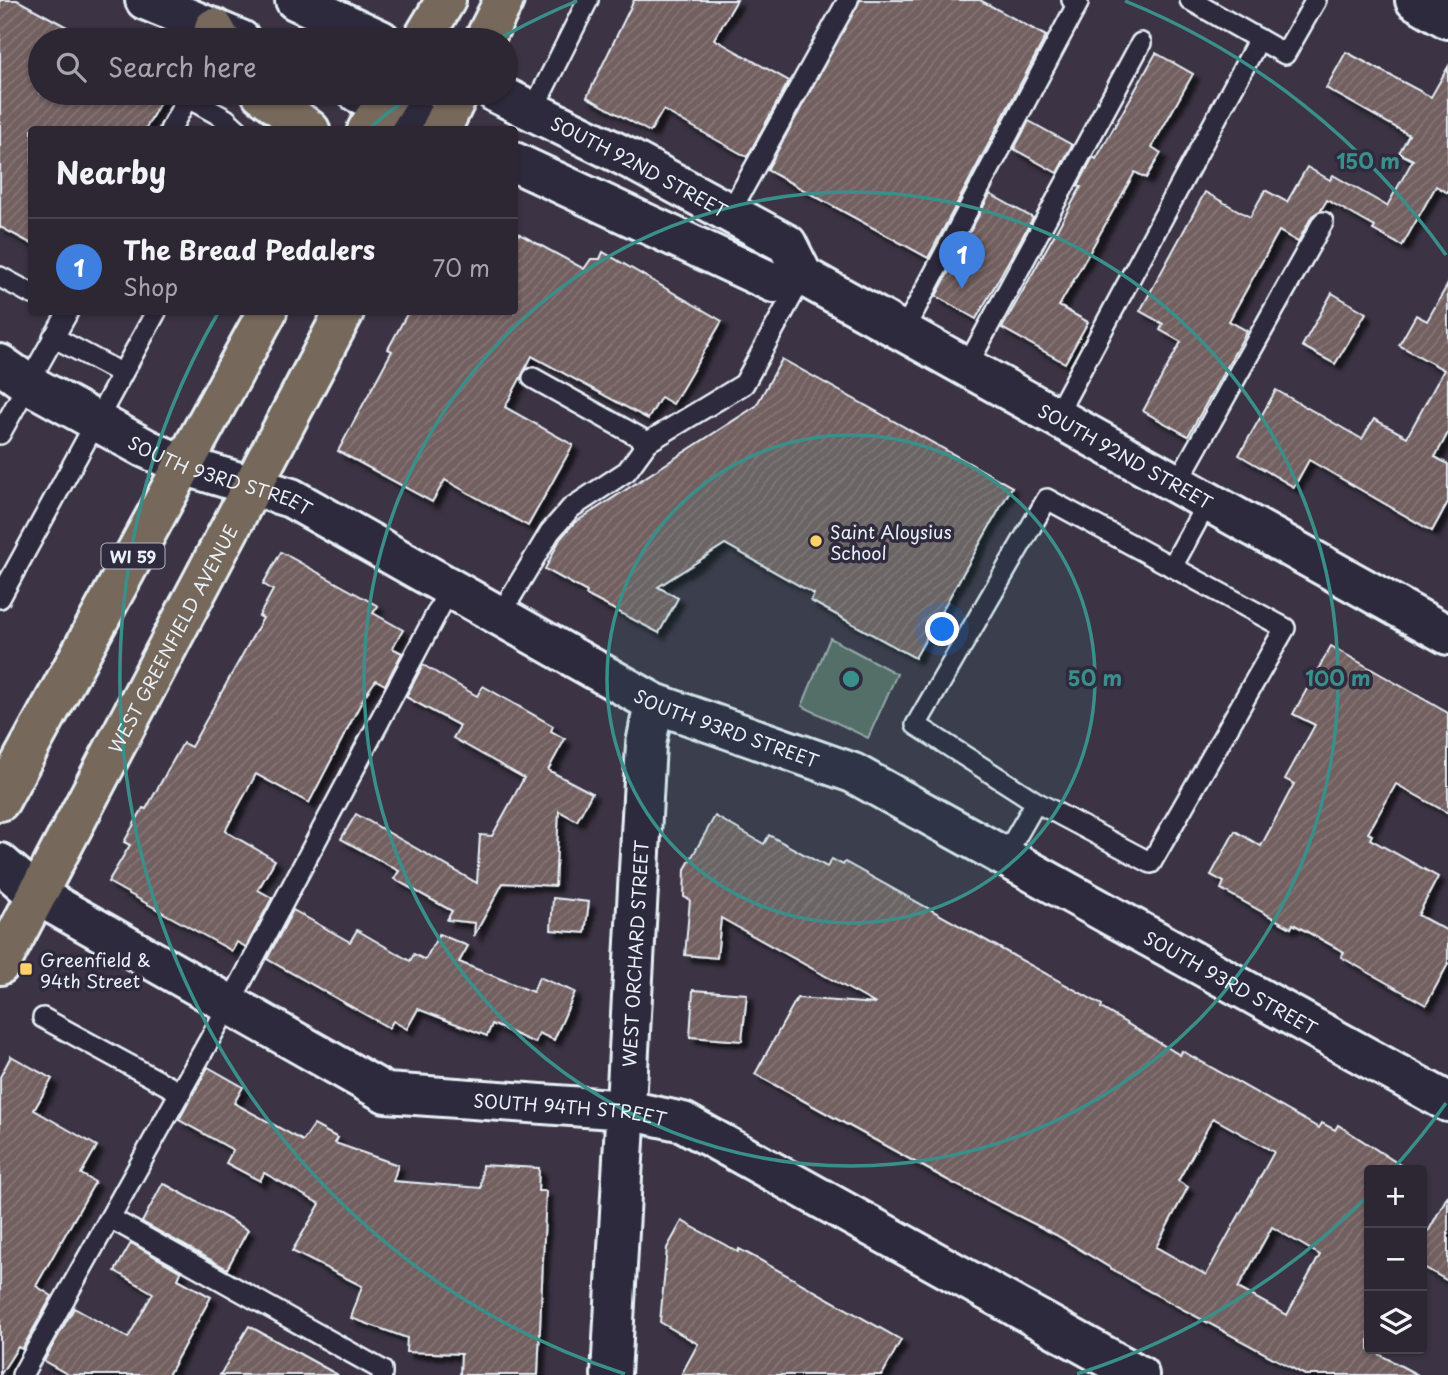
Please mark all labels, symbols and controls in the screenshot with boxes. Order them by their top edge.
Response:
search box [28,28,518,105]
text: Search here [108,47,257,86]
icon: search [52,48,90,86]
street label: SOUTH 92ND STREET [547,109,733,223]
text: 150 m [1336,144,1400,176]
text: Nearby [56,149,166,194]
text: The Bread Pedalers [123,230,375,269]
pin: 1 [939,231,985,289]
text: 1 [74,250,85,285]
text: 70 m [432,250,490,285]
text: Shop [123,269,178,304]
street label: SOUTH 92ND STREET [1034,396,1219,515]
street label: SOUTH 93RD STREET [124,428,318,521]
place label: Saint Aloysius School [830,518,952,566]
street label: WEST GREENFIELD AVENUE [101,519,243,758]
marker: Saint Aloysius School [808,533,824,549]
road number: WI 59 [102,544,164,568]
your location [925,612,959,646]
text: 50 m [1068,661,1122,693]
text: 100 m [1305,661,1371,693]
centre of rings [839,667,863,691]
street label: SOUTH 93RD STREET [630,681,823,774]
street label: WEST ORCHARD STREET [615,839,654,1068]
street label: SOUTH 93RD STREET [1139,923,1323,1041]
place label: Greenfield & 94th Street [40,946,151,994]
marker: Greenfield & 94th Street [18,961,34,977]
street label: SOUTH 94TH STREET [473,1086,670,1132]
map controls [1364,1165,1427,1354]
button: + [1364,1165,1427,1228]
button: − [1364,1228,1427,1291]
button: layers [1364,1291,1427,1354]

